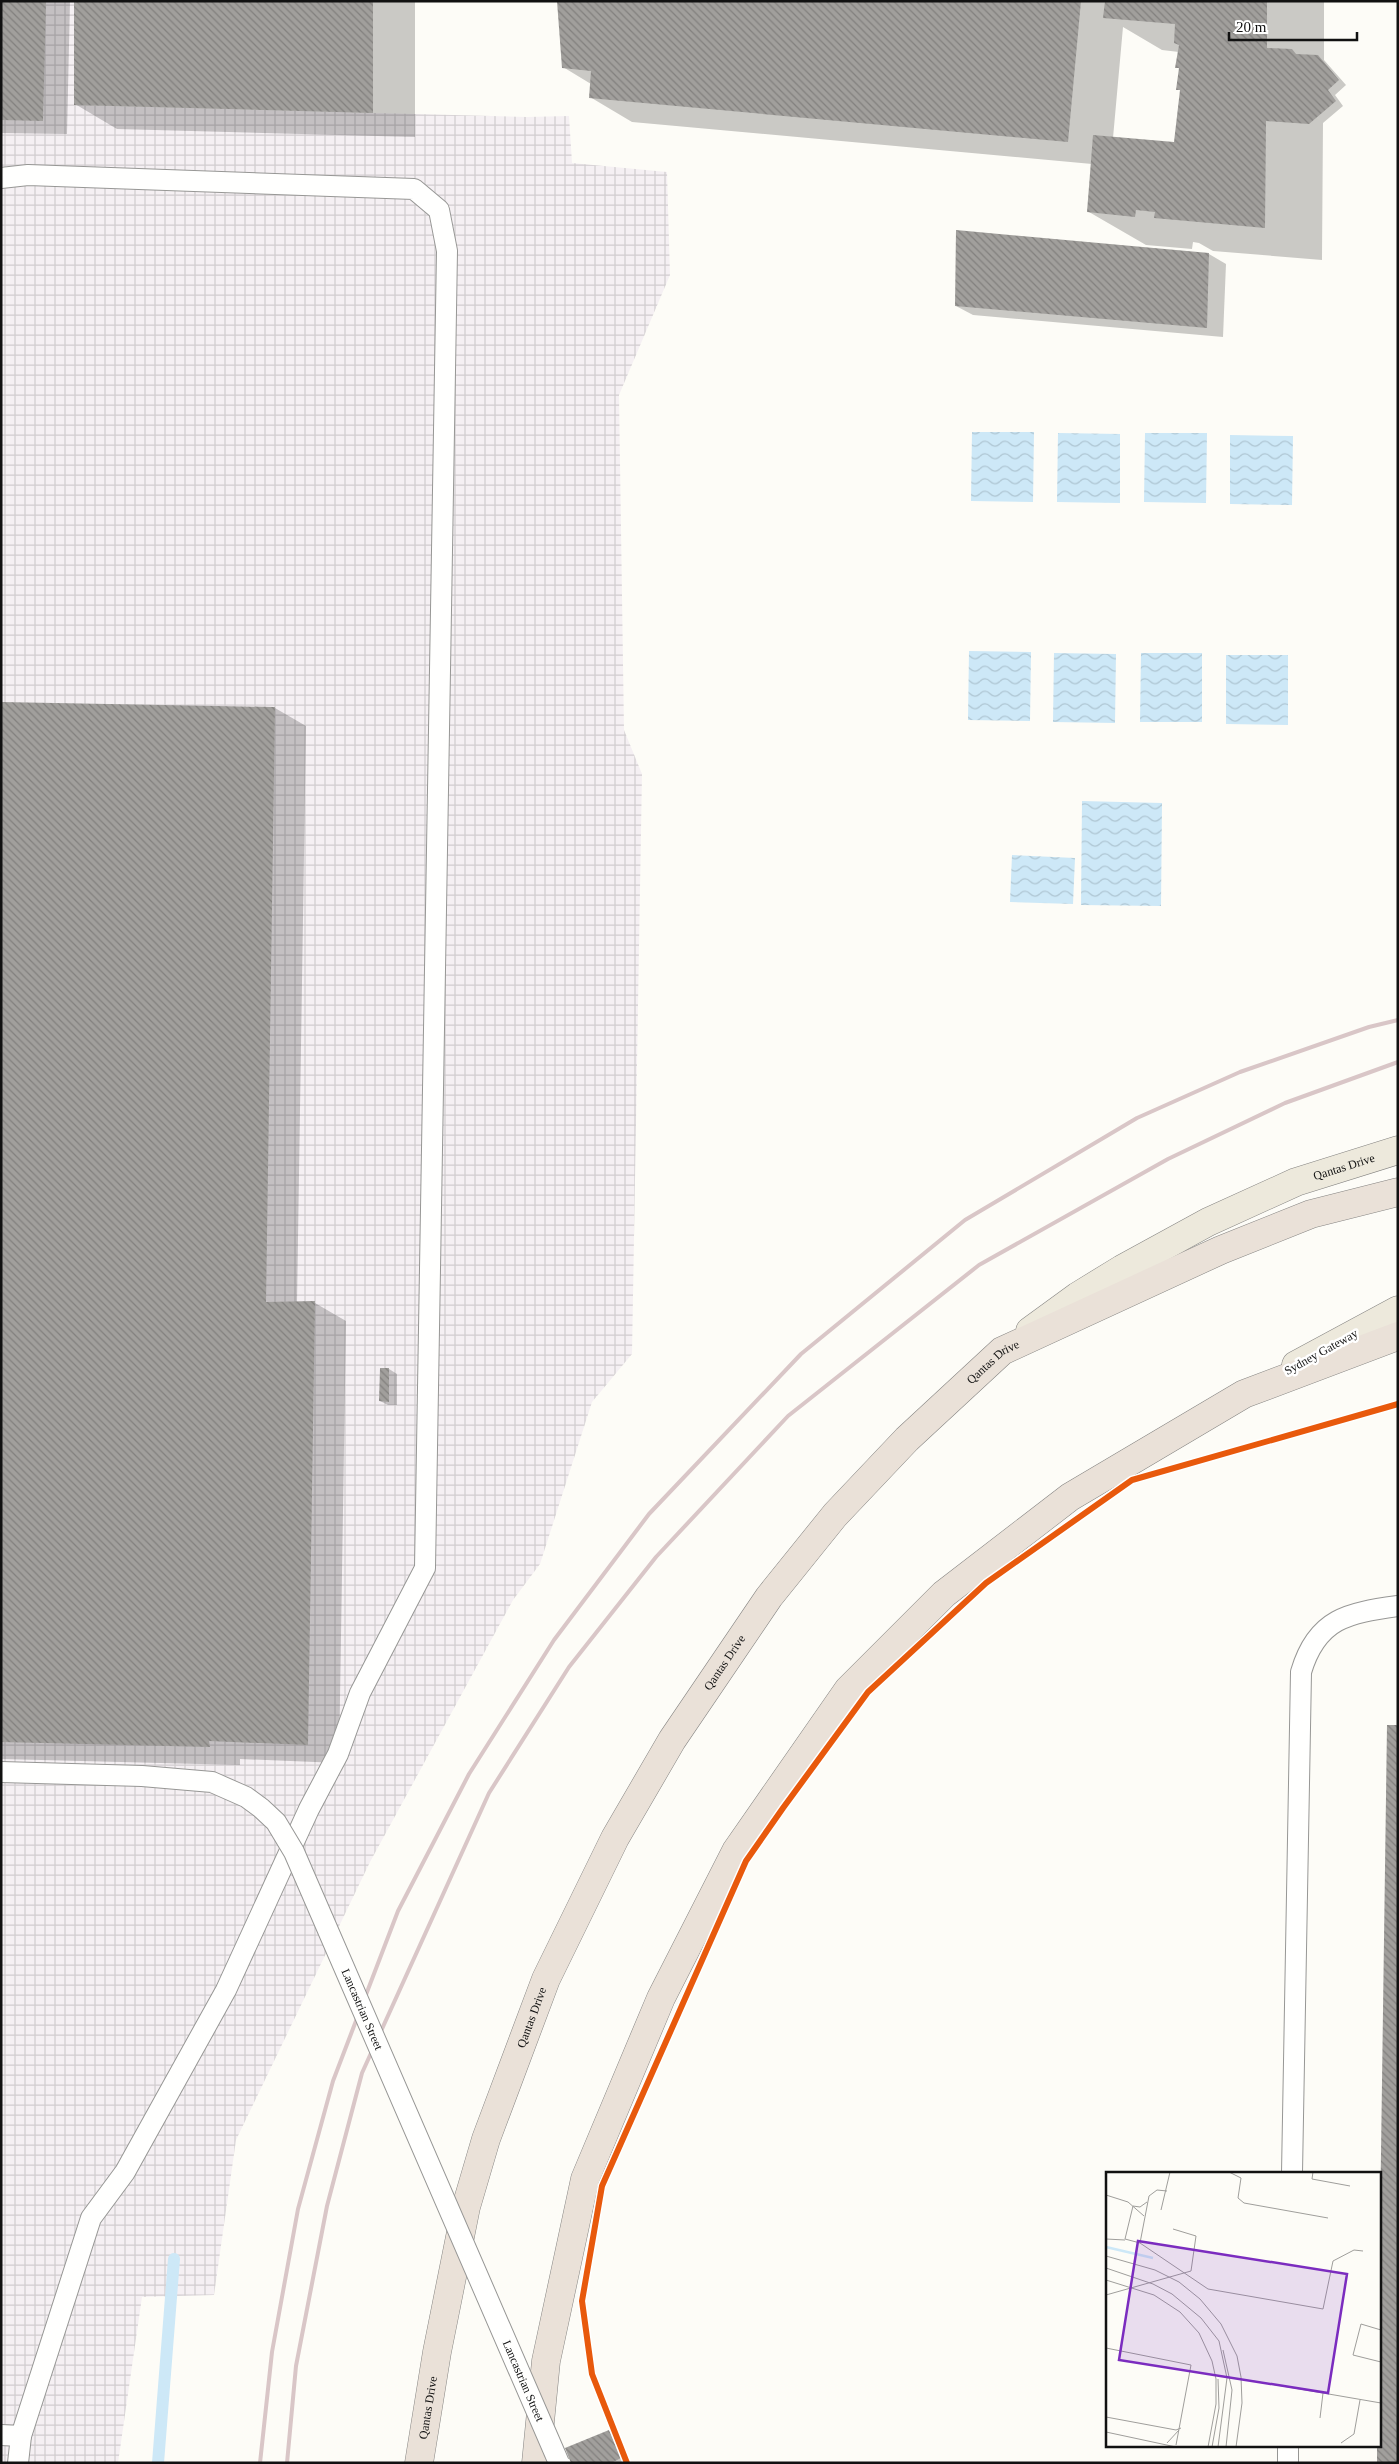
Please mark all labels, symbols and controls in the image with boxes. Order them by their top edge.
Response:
scale bar [1229,10,1356,42]
text: 20 m [1236,19,1267,35]
street label: Qantas Drive [1312,1151,1376,1183]
street label: Sydney Gateway [1282,1326,1360,1378]
street label: Qantas Drive [964,1337,1021,1387]
street label: Qantas Drive [701,1632,748,1693]
street label: Lancastrian Street [338,1967,386,2053]
street label: Qantas Drive [514,1985,549,2050]
inset map [1106,2172,1382,2446]
street label: Lancastrian Street [500,2338,547,2424]
street label: Qantas Drive [416,2375,440,2440]

